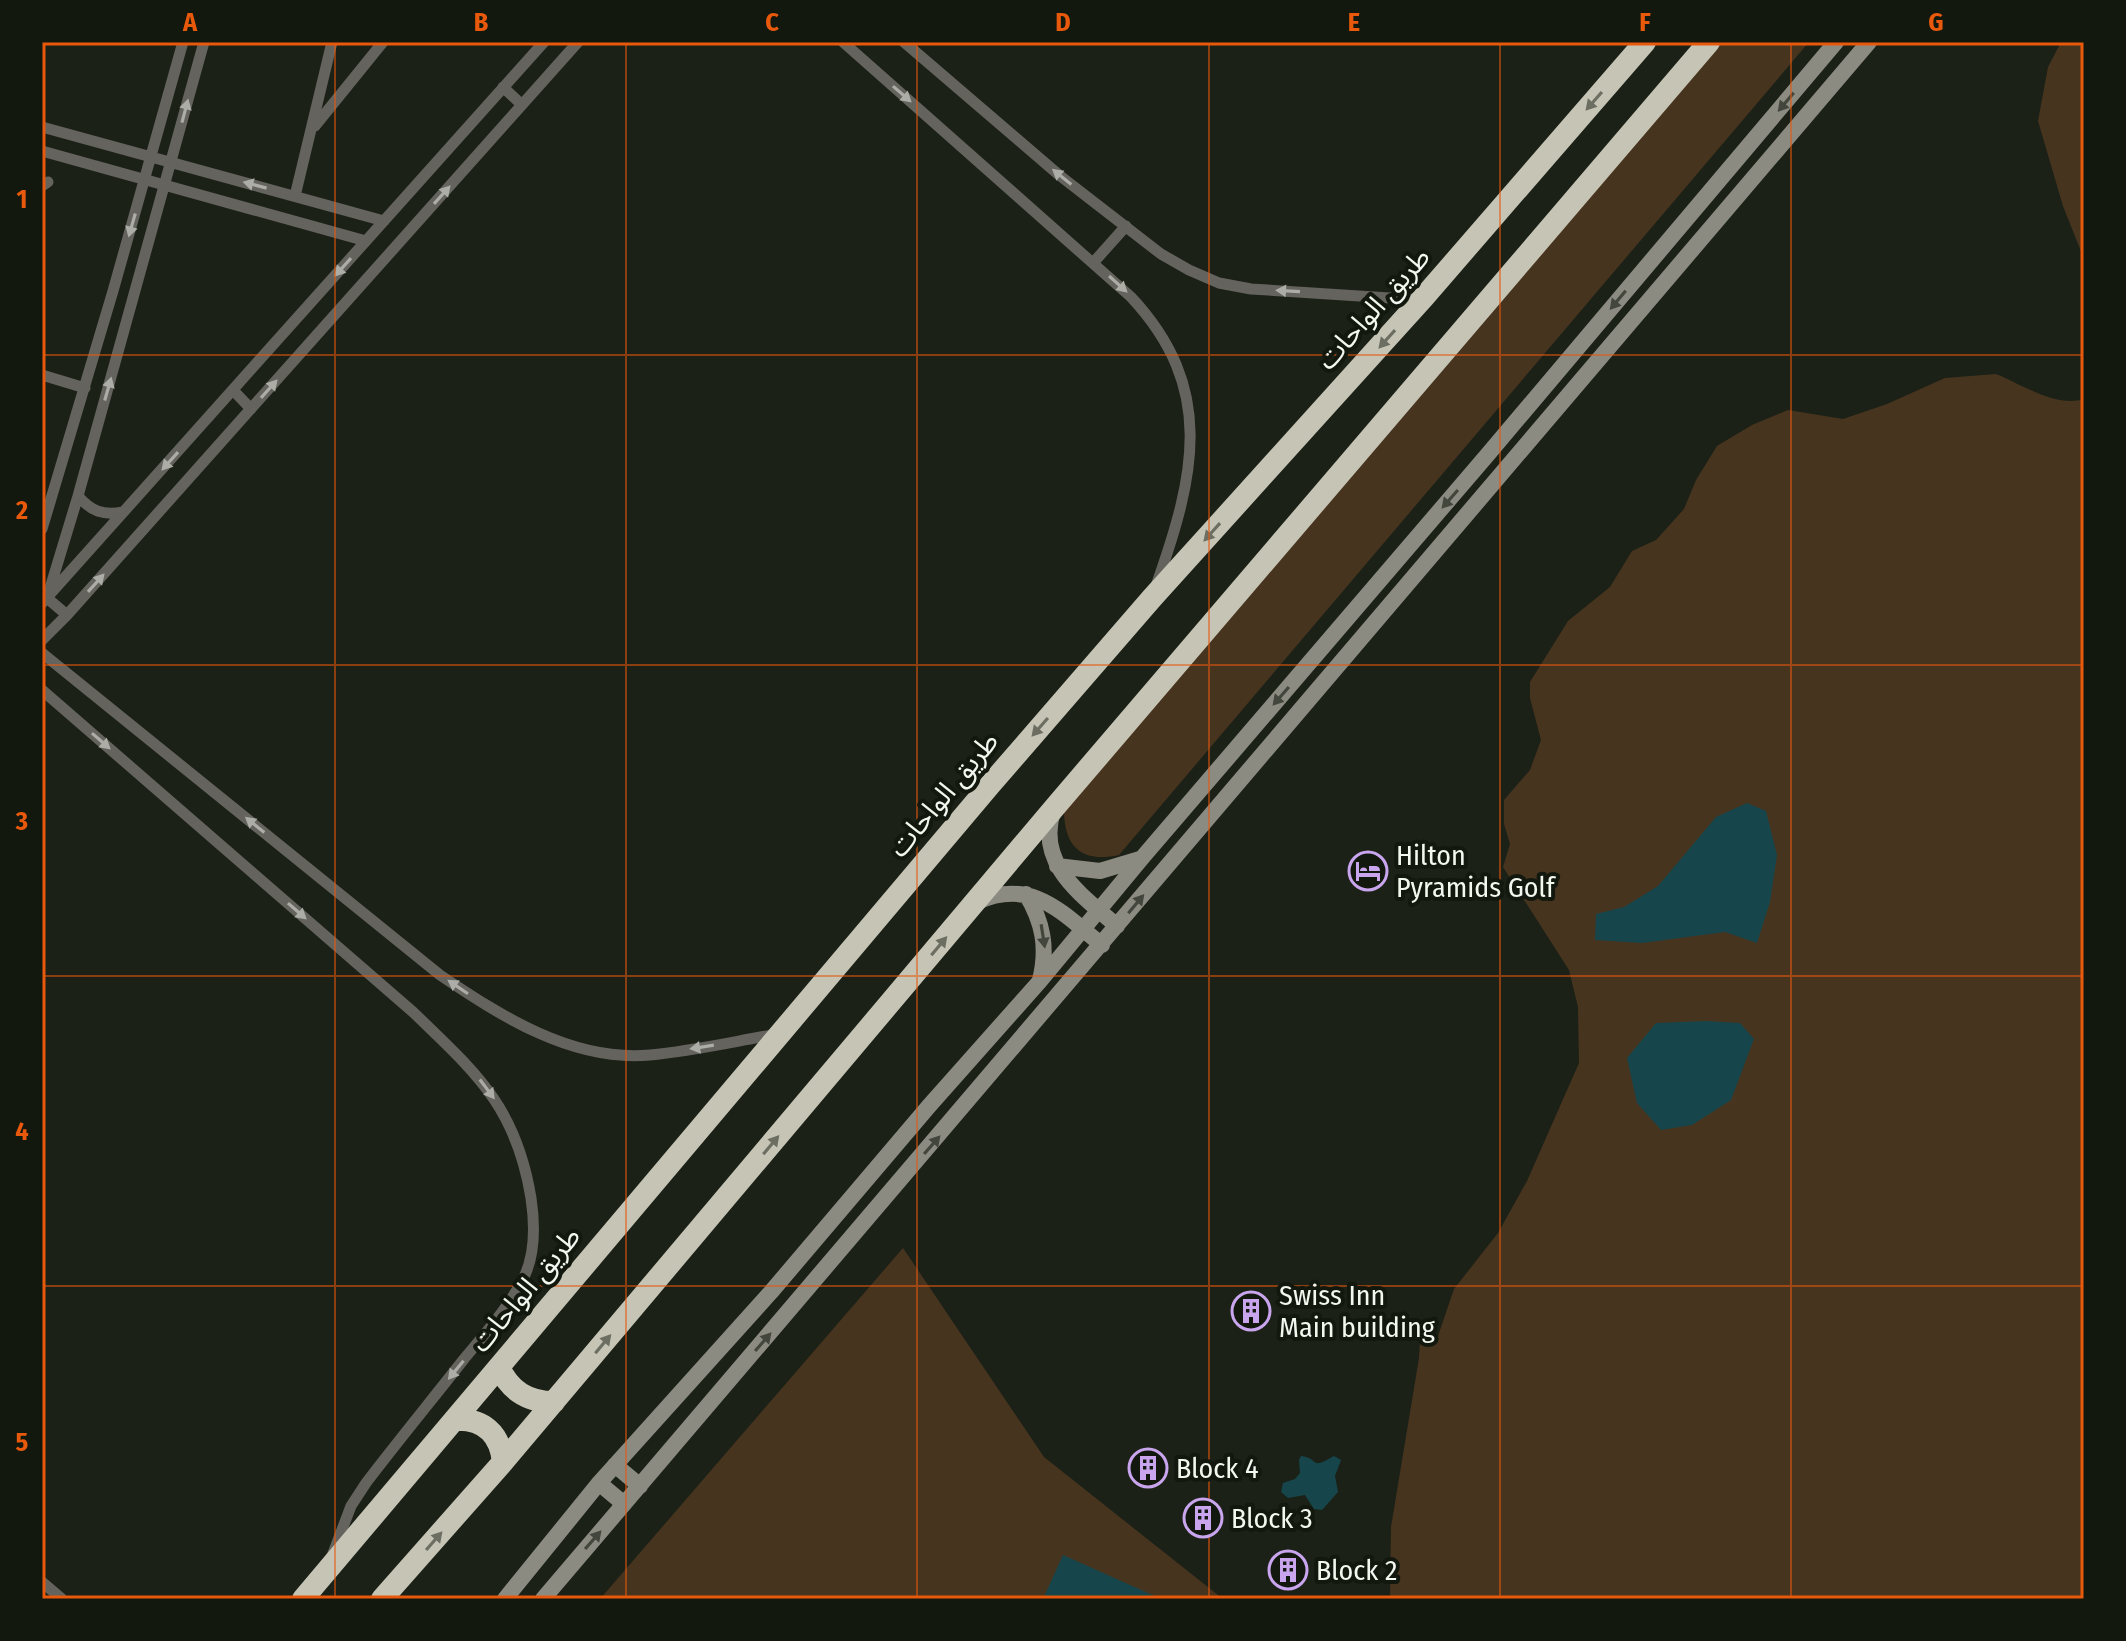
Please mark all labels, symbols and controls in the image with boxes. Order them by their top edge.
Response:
text: A [182,7,198,38]
text: B [474,7,489,38]
text: C [765,7,779,38]
text: D [1055,7,1071,38]
text: E [1348,7,1360,38]
text: F [1639,7,1651,38]
text: G [1928,7,1944,38]
one-way arrow [892,84,911,102]
one-way arrow [1586,90,1603,110]
one-way arrow [1778,91,1795,111]
one-way arrow [179,99,192,123]
one-way arrow [1052,169,1072,186]
one-way arrow [243,179,268,191]
text: 1 [17,184,28,215]
one-way arrow [433,185,451,205]
one-way arrow [125,213,138,237]
street label: طريق الواحات [1310,240,1438,377]
one-way arrow [334,258,352,277]
one-way arrow [1108,275,1127,293]
one-way arrow [1275,284,1300,297]
one-way arrow [1610,290,1627,310]
one-way arrow [1378,329,1396,348]
one-way arrow [102,376,115,400]
one-way arrow [259,380,277,399]
one-way arrow [161,452,179,471]
one-way arrow [1442,488,1459,508]
text: 2 [15,495,28,526]
one-way arrow [1204,521,1221,541]
one-way arrow [87,574,104,594]
one-way arrow [1273,685,1290,705]
one-way arrow [1032,716,1049,736]
street label: طريق الواحات [882,725,1006,864]
one-way arrow [91,732,111,749]
text: 3 [15,806,28,837]
one-way arrow [245,817,265,834]
place label: Hilton Pyramids Golf [1396,839,1557,904]
hotel icon: Hilton Pyramids Golf [1347,850,1389,892]
one-way arrow [1127,894,1144,914]
one-way arrow [287,902,307,919]
one-way arrow [1037,924,1049,949]
one-way arrow [930,937,947,957]
one-way arrow [447,981,469,995]
one-way arrow [689,1041,714,1053]
one-way arrow [479,1078,494,1099]
text: 4 [15,1116,29,1147]
one-way arrow [762,1135,779,1155]
one-way arrow [922,1135,940,1154]
street label: طريق الواحات [464,1220,588,1359]
place label: Swiss Inn Main building [1279,1279,1436,1344]
building icon: Swiss Inn Main building [1230,1290,1272,1332]
one-way arrow [753,1333,771,1352]
one-way arrow [594,1334,611,1354]
one-way arrow [448,1360,464,1380]
text: 5 [16,1427,29,1458]
building icon: Block 4 [1127,1447,1169,1489]
place label: Block 4 [1176,1452,1258,1485]
building icon: Block 3 [1182,1497,1224,1539]
place label: Block 3 [1231,1502,1313,1535]
one-way arrow [584,1530,602,1549]
one-way arrow [424,1531,442,1550]
building icon: Block 2 [1267,1549,1309,1591]
place label: Block 2 [1316,1554,1397,1587]

